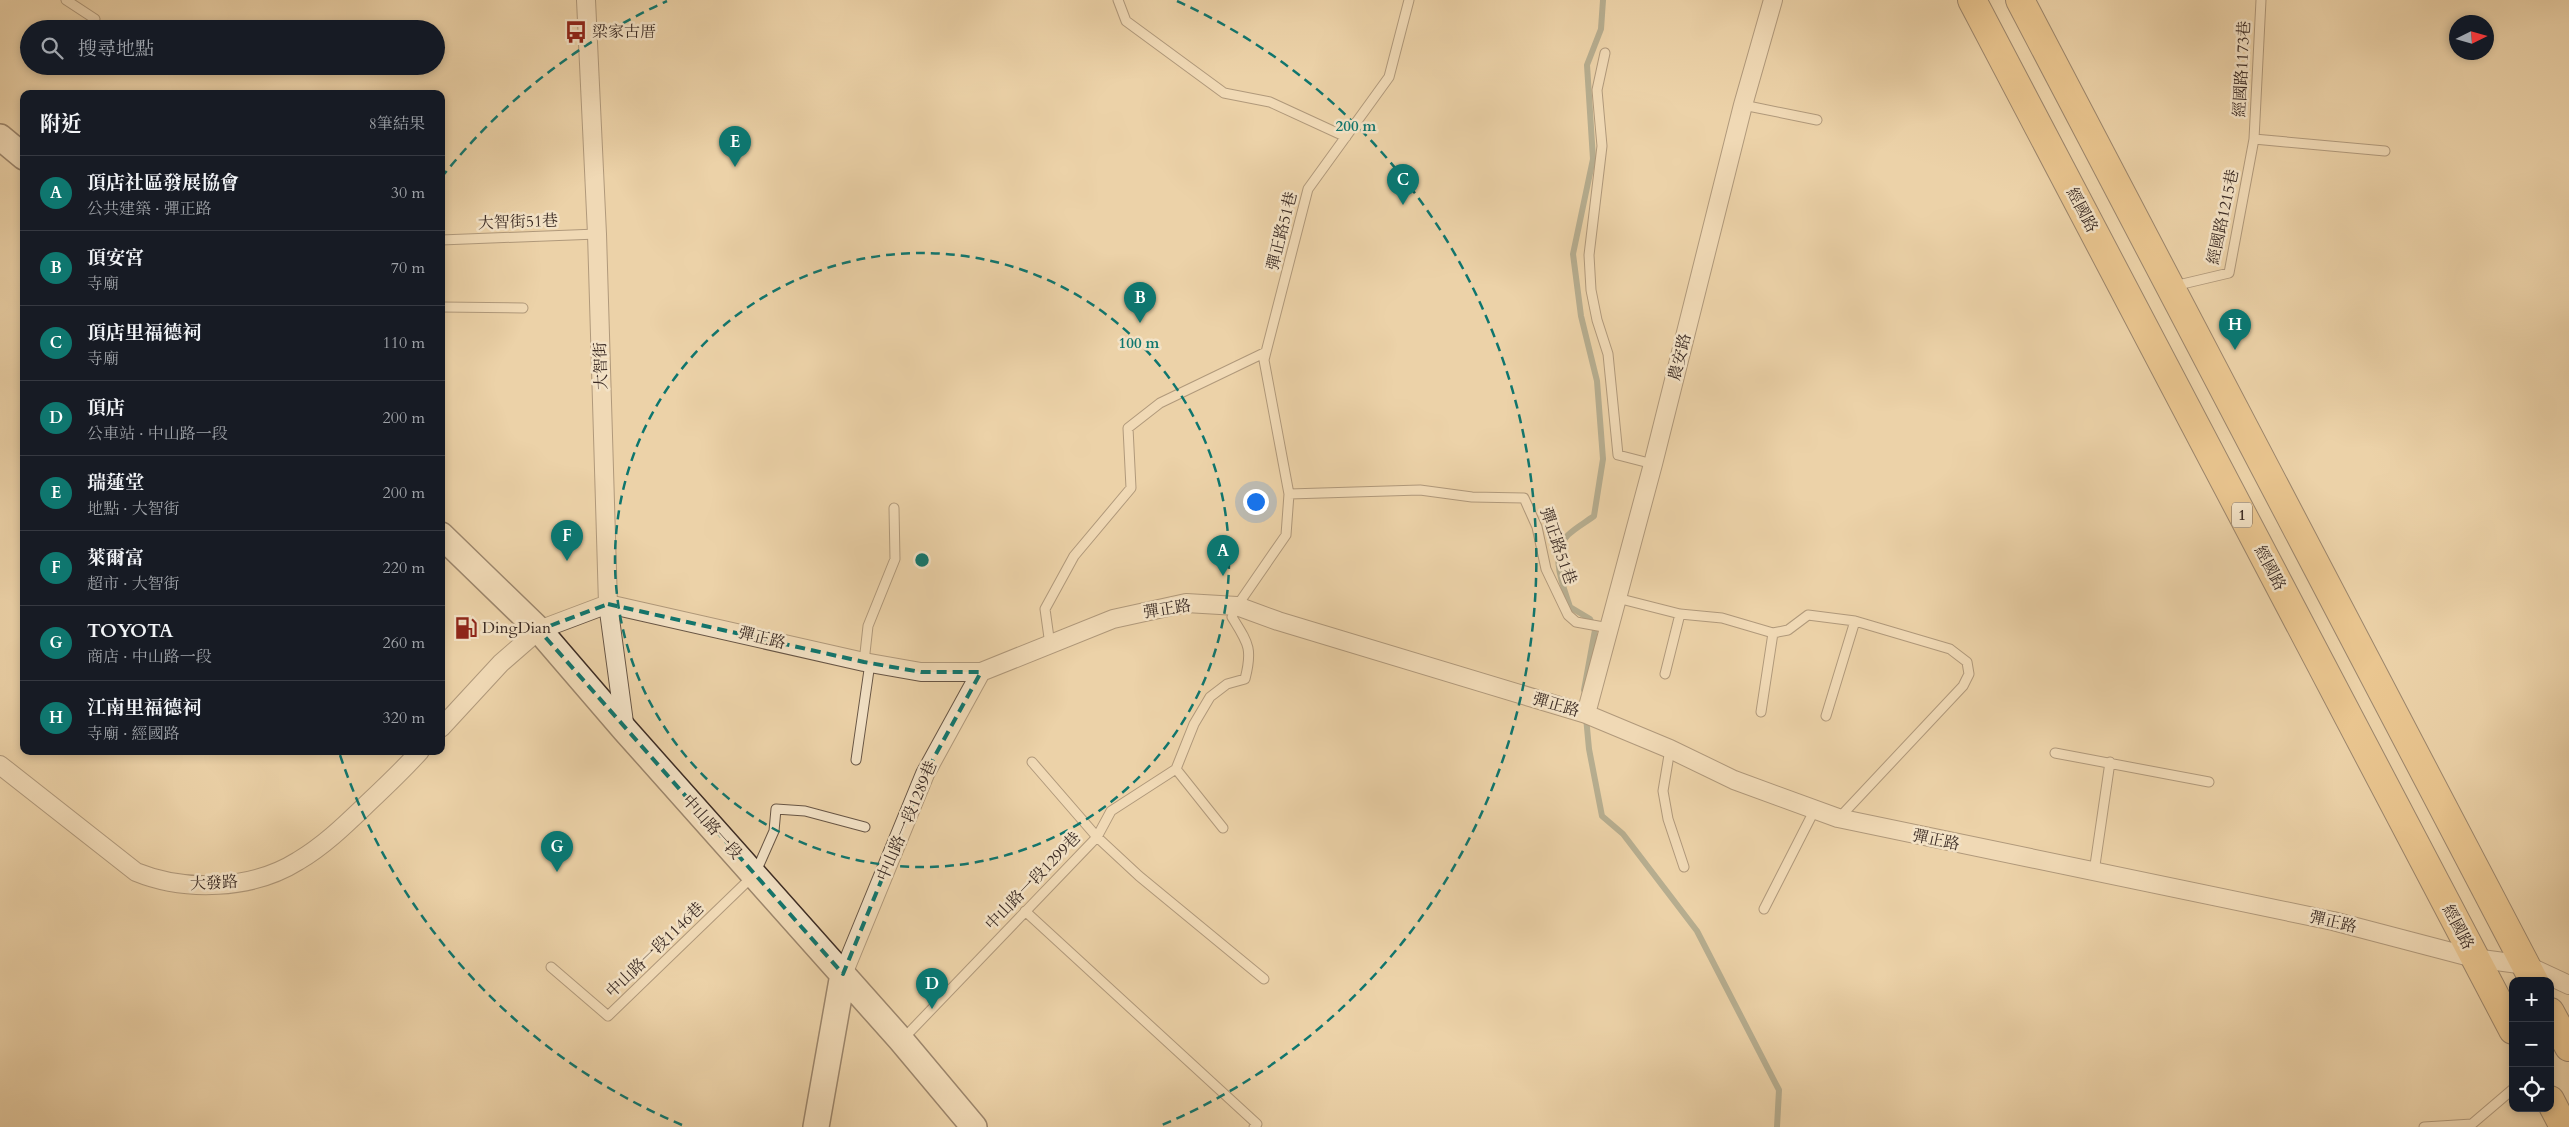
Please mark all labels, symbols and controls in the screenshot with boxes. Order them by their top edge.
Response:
north arrow [2449,15,2494,60]
bus stop icon: 梁家古厝 [563,19,589,45]
search box [20,20,445,75]
street label: 經國路1173巷 [2228,20,2256,118]
place label: 梁家古厝 [592,21,656,43]
icon: search [38,34,66,62]
text: 搜尋地點 [78,36,154,62]
text: 附近 [40,110,82,139]
text: 8筆結果 [369,113,425,135]
text: 200 m [1336,116,1377,136]
pin: E [719,126,751,167]
pin: C [1387,164,1419,205]
street label: 經國路1215巷 [2202,167,2244,267]
text: 頂店社區發展協會 [87,170,239,196]
text: A [50,182,62,204]
text: 30 m [391,182,425,204]
street label: 經國路 [2061,184,2103,236]
street label: 彈正路51巷 [1262,189,1302,273]
text: 公共建築 · 彈正路 [87,198,212,220]
street label: 大智街51巷 [477,210,559,234]
text: 頂安宮 [87,245,144,271]
text: B [50,257,62,279]
text: 70 m [391,257,425,279]
text: 寺廟 [87,273,119,295]
pin: B [1124,282,1156,323]
pin: H [2219,309,2251,350]
text: 頂店里福德祠 [87,320,201,346]
street label: 農安路 [1664,331,1696,383]
text: C [50,332,62,354]
text: 110 m [383,332,425,354]
text: 100 m [1119,333,1160,353]
street label: 大智街 [589,342,613,390]
text: 寺廟 [87,348,119,370]
text: 頂店 [87,395,125,421]
text: D [49,407,63,429]
text: 200 m [383,407,425,429]
text: 公車站 · 中山路一段 [87,423,228,445]
text: 瑞蓮堂 [87,470,144,496]
text: E [51,482,61,504]
text: 200 m [383,482,425,504]
your location [1243,489,1269,515]
text: 地點 · 大智街 [87,498,180,520]
road number: 1 [2232,502,2252,528]
street label: 彈正路51巷 [1535,504,1581,588]
pin: F [551,520,583,561]
pin: A [1207,535,1239,576]
street label: 經國路 [2249,542,2291,594]
text: 萊爾富 [87,545,144,571]
centre of rings [913,551,931,569]
text: F [51,557,61,579]
text: 220 m [383,557,425,579]
text: 超市 · 大智街 [87,573,180,595]
street label: 彈正路 [1142,594,1192,624]
fuel station icon: DingDian [453,615,479,641]
place label: DingDian [482,617,551,639]
text: TOYOTA [87,618,173,644]
street label: 彈正路 [736,622,788,654]
text: G [49,632,63,654]
text: 260 m [383,632,425,654]
text: 商店 · 中山路一段 [87,646,212,668]
street label: 彈正路 [1530,688,1582,722]
text: 江南里福德祠 [87,695,201,721]
text: H [49,707,63,729]
text: 320 m [383,707,425,729]
text: 寺廟 · 經國路 [87,723,180,745]
street label: 中山路一段1289巷 [872,757,942,885]
street label: 中山路一段 [677,790,747,864]
street label: 彈正路 [1910,824,1962,856]
street label: 中山路一段1299巷 [980,827,1086,935]
pin: G [541,831,573,872]
street label: 大發路 [189,871,239,895]
street label: 中山路一段1146巷 [601,897,709,1003]
street label: 經國路 [2437,901,2479,953]
street label: 彈正路 [2307,906,2359,938]
pin: D [916,968,948,1009]
map controls [2509,977,2554,1112]
button: + [2509,977,2554,1022]
button: − [2509,1022,2554,1067]
button: locate [2509,1067,2554,1112]

